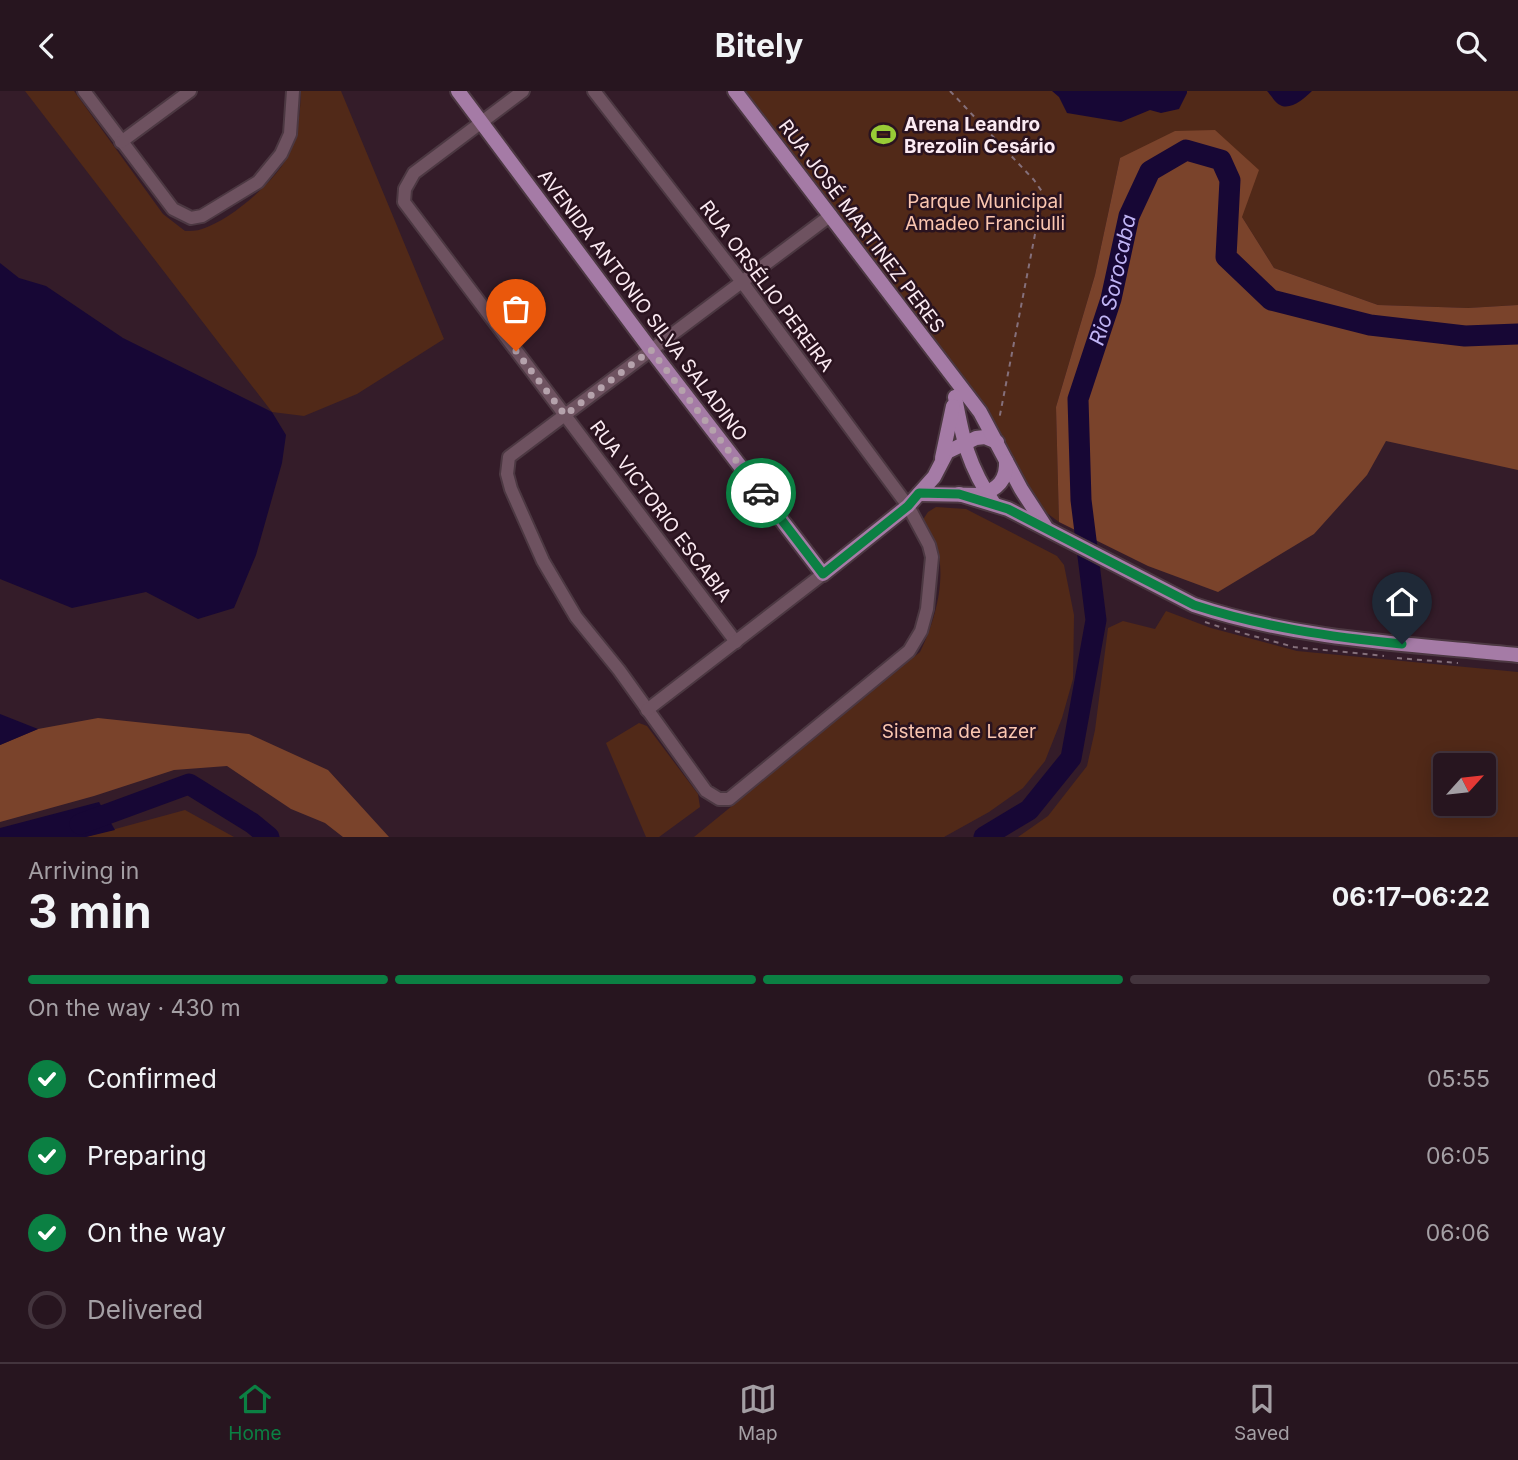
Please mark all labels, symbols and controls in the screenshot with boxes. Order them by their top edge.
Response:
text: Bitely [715,26,803,65]
icon: back [28,27,66,65]
icon: search [1452,27,1490,65]
place label: Arena Leandro Brezolin Cesário [904,113,1055,158]
street label: RUA JOSÉ MARTINEZ PERES [774,115,950,337]
sports icon: Arena Leandro Brezolin Cesário [870,121,898,149]
street label: AVENIDA ANTONIO SILVA SALADINO [533,165,752,446]
park label: Parque Municipal Amadeo Franciulli [905,190,1065,235]
street label: RUA ORSÉLIO PEREIRA [695,196,839,376]
water label: Rio Sorocaba [1084,212,1141,348]
pin [486,279,546,351]
icon: bag [497,290,535,328]
street label: RUA VICTORIO ESCABIA [585,416,736,606]
courier [726,458,796,528]
icon: car [742,474,780,512]
pin [1372,572,1432,644]
icon: home [1383,583,1421,621]
park label: Sistema de Lazer [882,720,1036,743]
north arrow [1433,753,1496,815]
map controls [1433,753,1496,816]
text: Arriving in [28,857,139,885]
text: 06:17–06:22 [1332,881,1490,912]
text: 3 min [28,883,152,939]
text: On the way · 430 m [28,994,241,1022]
icon: check [28,1060,66,1098]
text: Confirmed [87,1063,217,1094]
text: 05:55 [1427,1065,1490,1093]
icon: check [28,1137,66,1175]
text: Preparing [87,1140,207,1171]
text: 06:05 [1426,1142,1490,1170]
icon: check [28,1214,66,1252]
text: On the way [87,1217,226,1248]
text: 06:06 [1426,1219,1490,1247]
text: Delivered [87,1294,203,1325]
tab: Home [228,1380,282,1445]
tab: Map [738,1380,778,1445]
tab: Saved [1234,1380,1290,1445]

